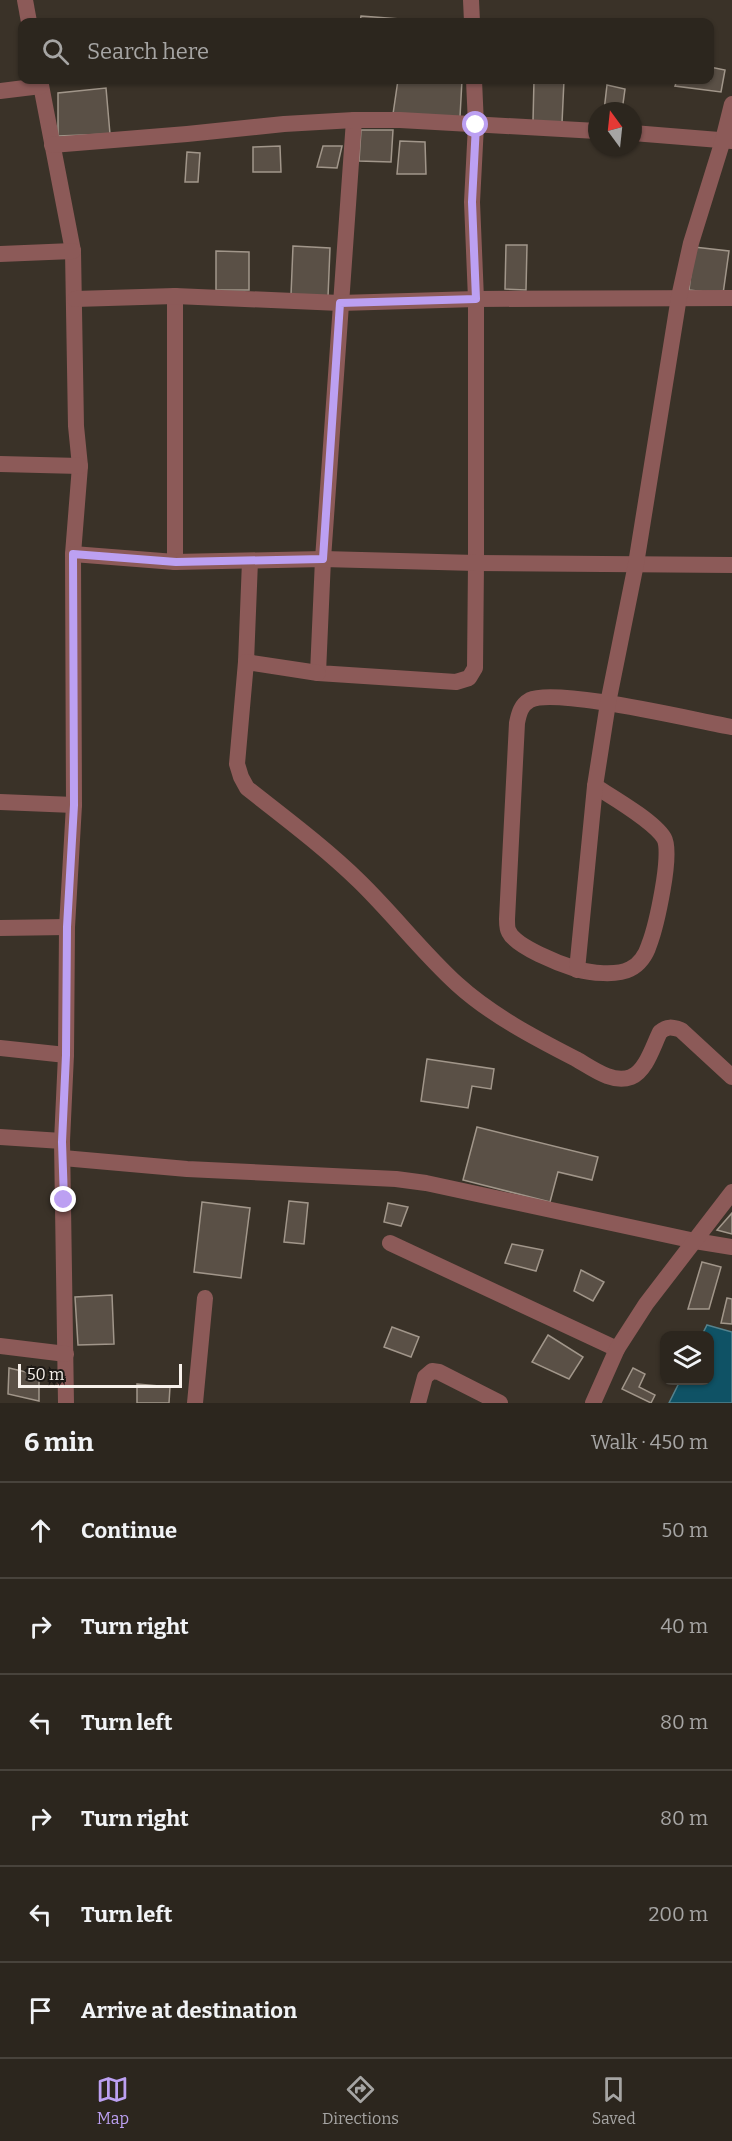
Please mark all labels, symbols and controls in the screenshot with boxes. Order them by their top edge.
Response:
search box [18,18,714,84]
icon: search [39,35,72,68]
text: Search here [87,38,209,65]
north arrow [588,102,642,156]
route start [462,111,488,137]
route end [50,1186,76,1212]
map controls [660,1331,714,1385]
button: layers [660,1331,714,1385]
scale bar [18,1361,182,1388]
text: 50 m [27,1365,64,1384]
text: 6 min [24,1427,94,1458]
text: Walk · 450 m [591,1430,708,1454]
icon: ahead [24,1514,57,1547]
text: Continue [81,1517,177,1544]
text: 50 m [661,1518,708,1542]
icon: right [24,1610,57,1643]
text: Turn right [81,1613,189,1640]
text: 40 m [660,1614,708,1638]
icon: left [24,1706,57,1739]
text: Turn left [81,1709,173,1736]
text: 80 m [660,1710,708,1734]
icon: right [24,1802,57,1835]
text: Turn right [81,1805,189,1832]
text: 80 m [660,1806,708,1830]
icon: left [24,1898,57,1931]
text: Turn left [81,1901,173,1928]
text: 200 m [648,1902,708,1926]
icon: arrive [24,1994,57,2027]
text: Arrive at destination [81,1997,297,2024]
tab: Map [96,2073,129,2128]
tab: Directions [322,2073,399,2128]
tab: Saved [592,2073,636,2128]

